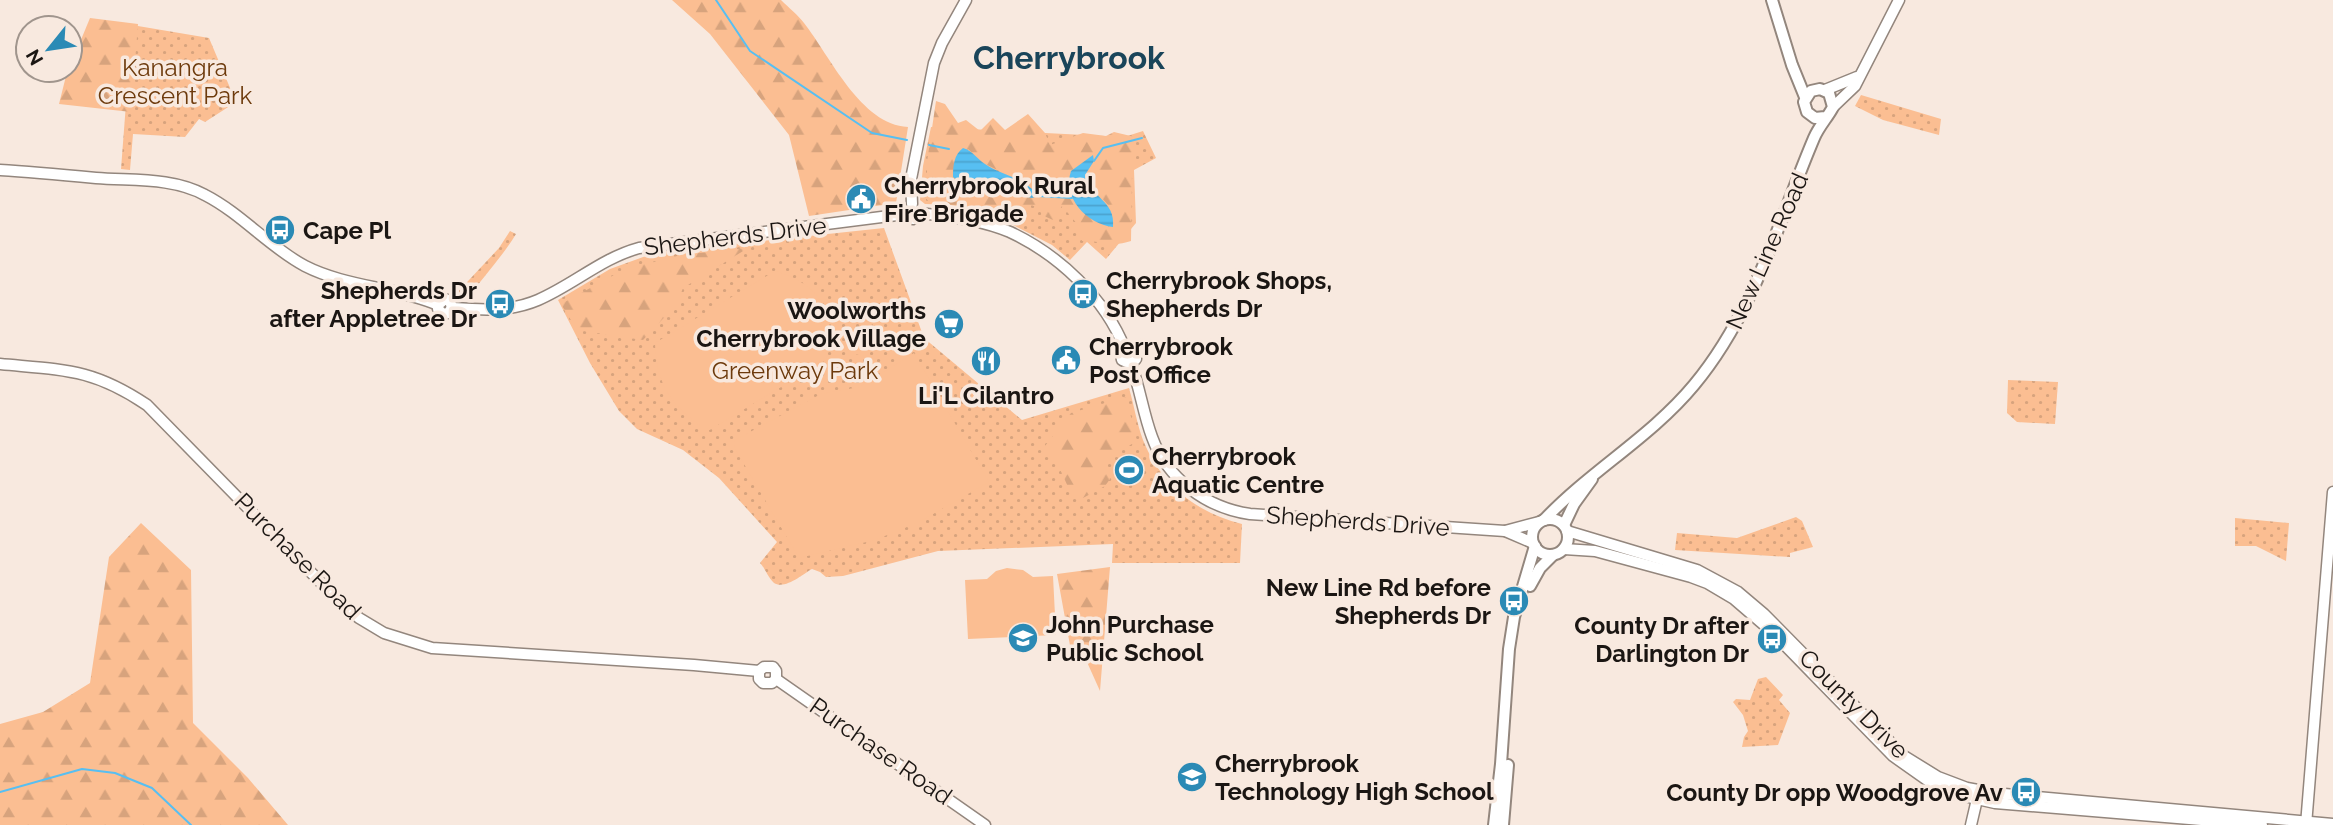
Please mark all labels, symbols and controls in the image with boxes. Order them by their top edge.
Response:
north arrow [14,14,84,84]
district label: Cherrybrook [973,39,1165,76]
text: N [21,46,47,69]
park label: Kanangra Crescent Park [98,53,252,110]
street label: New Line Road [1720,168,1814,334]
place label: Cherrybrook Rural Fire Brigade [884,171,1095,228]
public building icon: Cherrybrook Rural Fire Brigade [844,182,878,216]
street label: Shepherds Drive [642,210,828,262]
bus stop icon: Cape Pl [263,213,297,247]
place label: Cape Pl [303,216,392,245]
place label: Cherrybrook Shops, Shepherds Dr [1106,266,1332,323]
place label: Shepherds Dr after Appletree Dr [269,276,477,333]
bus stop icon: Cherrybrook Shops, Shepherds Dr [1066,277,1100,311]
bus stop icon: Shepherds Dr after Appletree Dr [483,287,517,321]
place label: Woolworths Cherrybrook Village [696,296,926,353]
supermarket icon: Woolworths Cherrybrook Village [932,307,966,341]
place label: Cherrybrook Post Office [1089,332,1234,389]
public building icon: Cherrybrook Post Office [1049,343,1083,377]
restaurant icon: Li'L Cilantro [969,344,1003,378]
park label: Greenway Park [712,356,879,385]
place label: Li'L Cilantro [918,381,1054,410]
place label: Cherrybrook Aquatic Centre [1152,442,1324,499]
sports icon: Cherrybrook Aquatic Centre [1112,453,1146,487]
street label: Purchase Road [229,487,367,625]
street label: Shepherds Drive [1265,500,1451,542]
place label: New Line Rd before Shepherds Dr [1266,573,1491,630]
bus stop icon: New Line Rd before Shepherds Dr [1497,584,1531,618]
place label: John Purchase Public School [1046,610,1214,667]
place label: County Dr after Darlington Dr [1574,611,1749,668]
school or university icon: John Purchase Public School [1006,621,1040,655]
bus stop icon: County Dr after Darlington Dr [1755,622,1789,656]
street label: County Drive [1793,643,1915,765]
street label: Purchase Road [804,691,958,811]
place label: Cherrybrook Technology High School [1215,749,1494,806]
school or university icon: Cherrybrook Technology High School [1175,760,1209,794]
bus stop icon: County Dr opp Woodgrove Av [2009,775,2043,809]
place label: County Dr opp Woodgrove Av [1666,778,2003,807]

